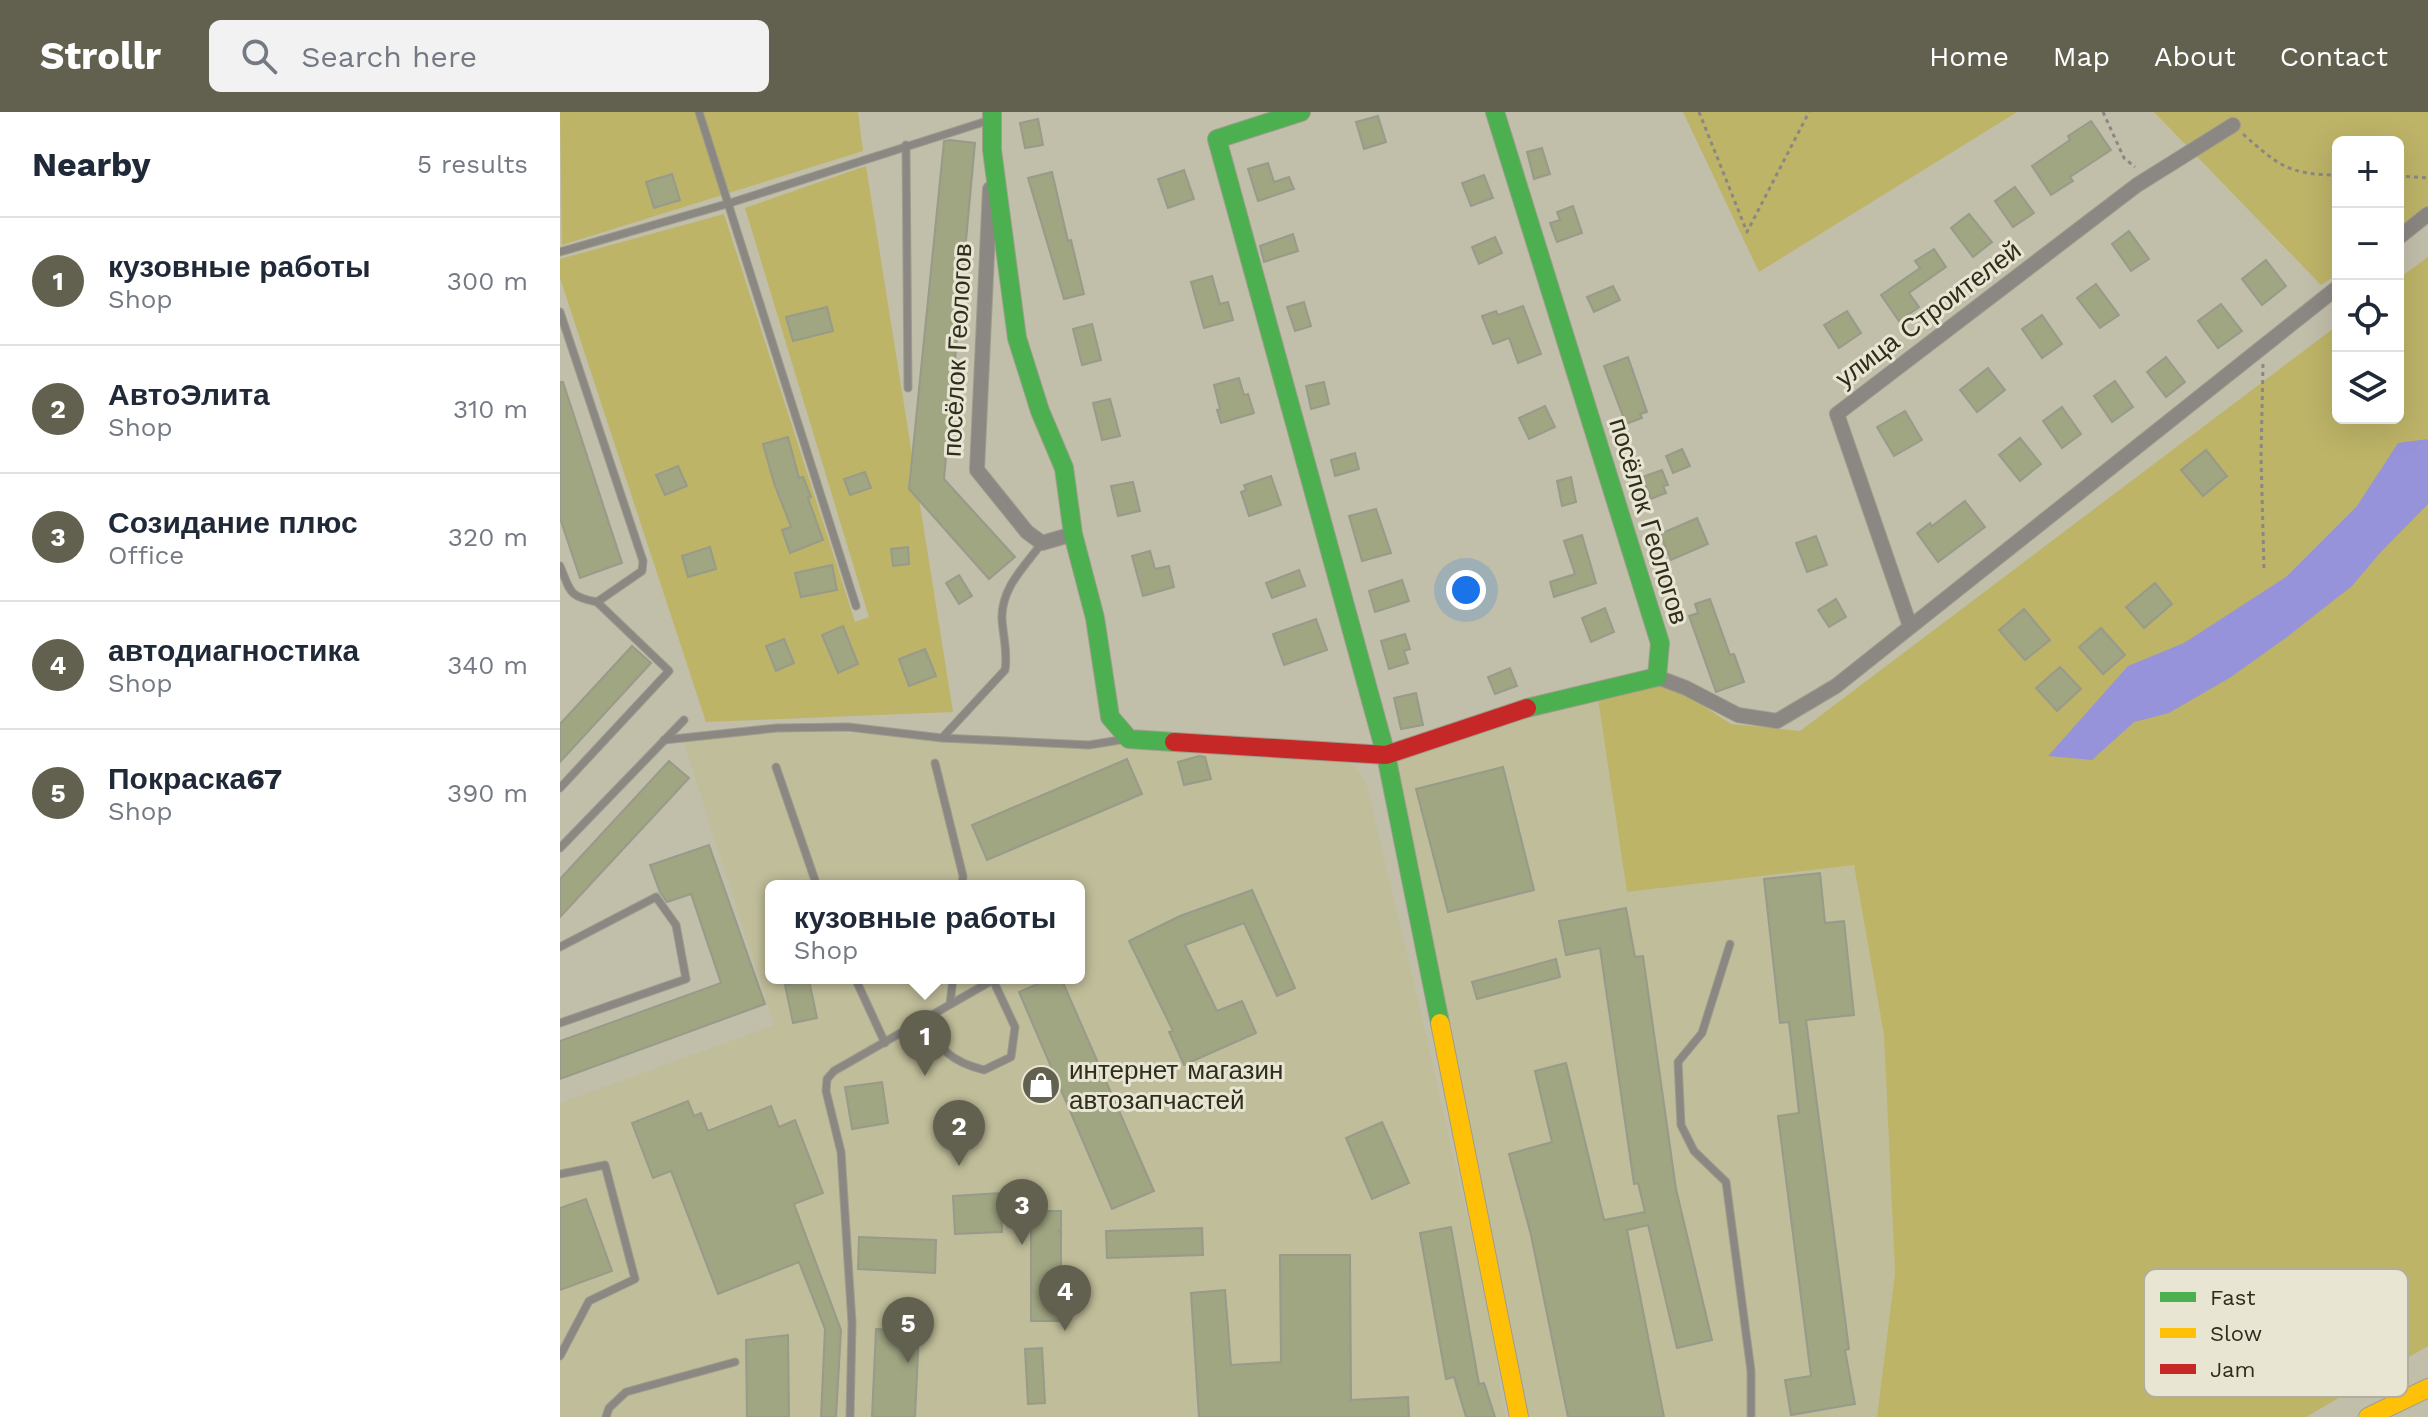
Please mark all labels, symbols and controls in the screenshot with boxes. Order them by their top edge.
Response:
search box [209,20,769,92]
text: Strollr [40,34,161,78]
icon: search [237,34,281,78]
text: Search here [301,39,477,74]
text: Home [1929,40,2009,73]
text: Map [2053,40,2110,73]
text: About [2154,40,2236,73]
text: Contact [2280,40,2388,73]
map controls [2332,136,2404,424]
button: + [2332,136,2404,208]
text: Nearby [32,144,151,184]
text: 5 results [417,149,528,179]
button: − [2332,208,2404,280]
street label: улица Строителей [1830,235,2026,393]
street label: посёлок Геологов [936,242,978,458]
text: кузовные работы [108,249,371,284]
text: 1 [52,266,64,296]
text: 300 m [447,266,528,296]
button: locate [2332,280,2404,352]
text: Shop [108,284,173,314]
button: layers [2332,352,2404,424]
text: АвтоЭлита [108,377,270,412]
text: 2 [50,394,66,424]
text: 310 m [453,394,528,424]
text: Shop [108,412,173,442]
street label: посёлок Геологов [1603,414,1695,628]
text: Созидание плюс [108,505,358,540]
text: 3 [50,522,66,552]
text: 320 m [448,522,528,552]
text: Office [108,540,184,570]
your location [1446,570,1486,610]
text: автодиагностика [108,633,359,668]
text: 4 [50,650,66,680]
text: 340 m [447,650,528,680]
text: Shop [108,668,173,698]
text: Покраска67 [108,761,282,796]
text: 5 [50,778,66,808]
text: 390 m [447,778,528,808]
text: Shop [108,796,173,826]
popup [765,880,1085,984]
text: кузовные работы [794,900,1056,935]
text: Shop [794,935,858,965]
pin: 1 [899,1010,951,1076]
place label: интернет магазин автозапчастей [1069,1055,1283,1115]
shop icon: интернет магазин автозапчастей [1020,1064,1062,1106]
pin: 2 [933,1100,985,1166]
pin: 3 [996,1179,1048,1245]
pin: 4 [1039,1265,1091,1331]
legend [2144,1269,2408,1397]
text: Fast [2210,1285,2256,1310]
pin: 5 [882,1297,934,1363]
text: Slow [2210,1321,2262,1346]
text: Jam [2210,1357,2255,1382]

